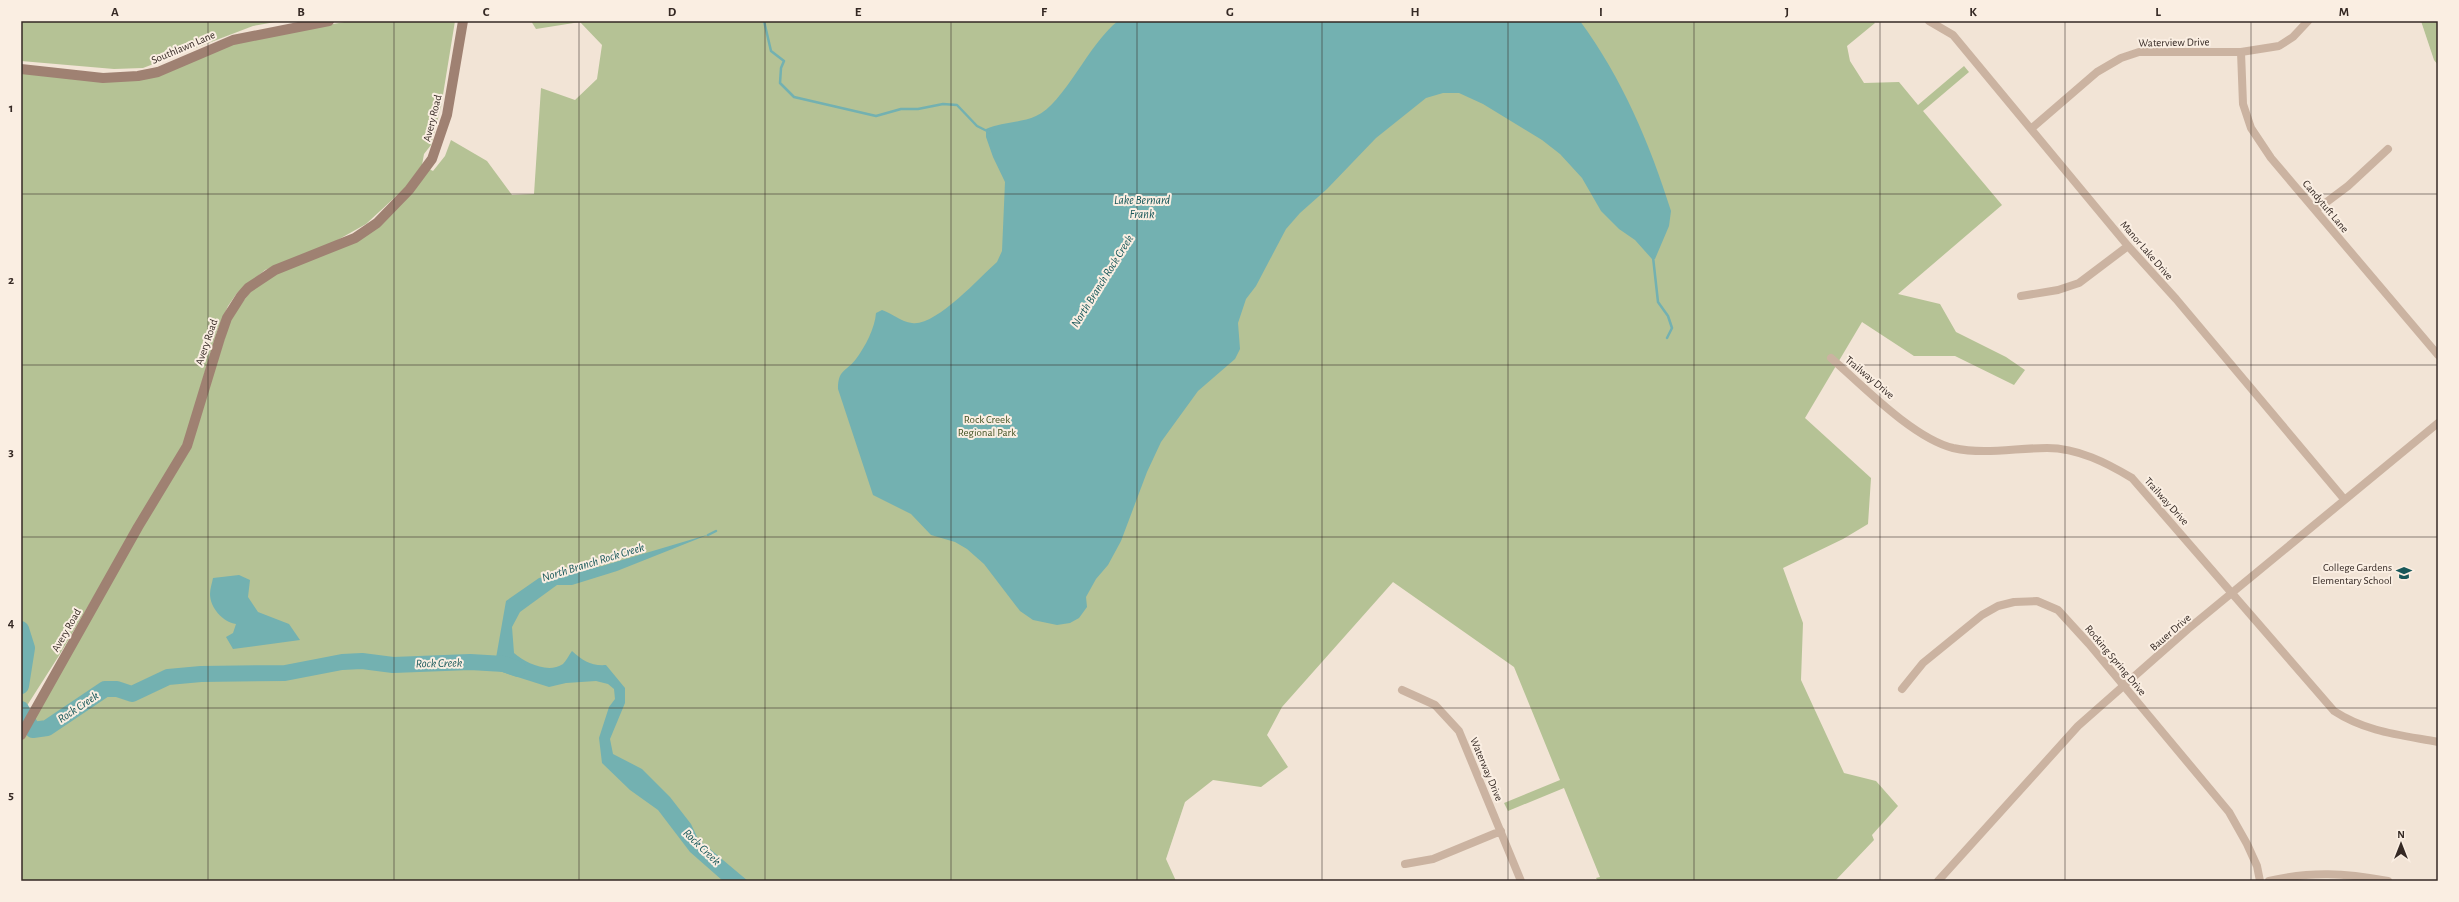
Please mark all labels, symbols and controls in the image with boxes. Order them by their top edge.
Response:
text: A [111,6,119,19]
text: B [297,6,305,19]
text: C [483,6,490,19]
text: D [668,6,677,19]
text: E [855,6,862,19]
text: F [1041,6,1048,19]
text: G [1226,6,1234,19]
text: H [1410,6,1420,19]
text: I [1599,6,1603,19]
text: J [1785,6,1789,19]
text: K [1969,6,1977,19]
text: L [2155,6,2161,19]
text: M [2339,6,2349,19]
street label: Southlawn Lane [150,29,217,66]
street label: Waterview Drive [2138,36,2210,49]
street label: Avery Road [421,93,444,143]
text: 1 [9,102,13,115]
street label: Candytuft Lane [2301,178,2351,235]
water label: Lake Bernard Frank [1114,194,1171,220]
street label: Manor Lake Drive [2118,219,2175,282]
water label: North Branch Rock Creek [1069,232,1136,329]
text: 2 [8,274,14,287]
street label: Avery Road [193,317,220,367]
street label: Trailway Drive [1843,354,1896,401]
park label: Rock Creek Regional Park [958,414,1016,438]
text: 3 [8,446,14,459]
street label: Trailway Drive [2142,475,2191,527]
water label: North Branch Rock Creek [540,541,646,583]
place label: College Gardens Elementary School [2312,562,2392,586]
school or university icon: College Gardens Elementary School [2395,564,2413,582]
street label: Avery Road [50,607,83,654]
street label: Bauer Drive [2148,612,2193,653]
text: 4 [8,617,15,630]
street label: Rocking Spring Drive [2083,623,2148,698]
water label: Rock Creek [416,657,463,669]
water label: Rock Creek [55,689,101,725]
street label: Waterway Drive [1468,736,1505,803]
text: 5 [8,789,14,802]
north arrow [2381,824,2421,864]
water label: Rock Creek [681,827,723,868]
text: N [2397,829,2405,840]

